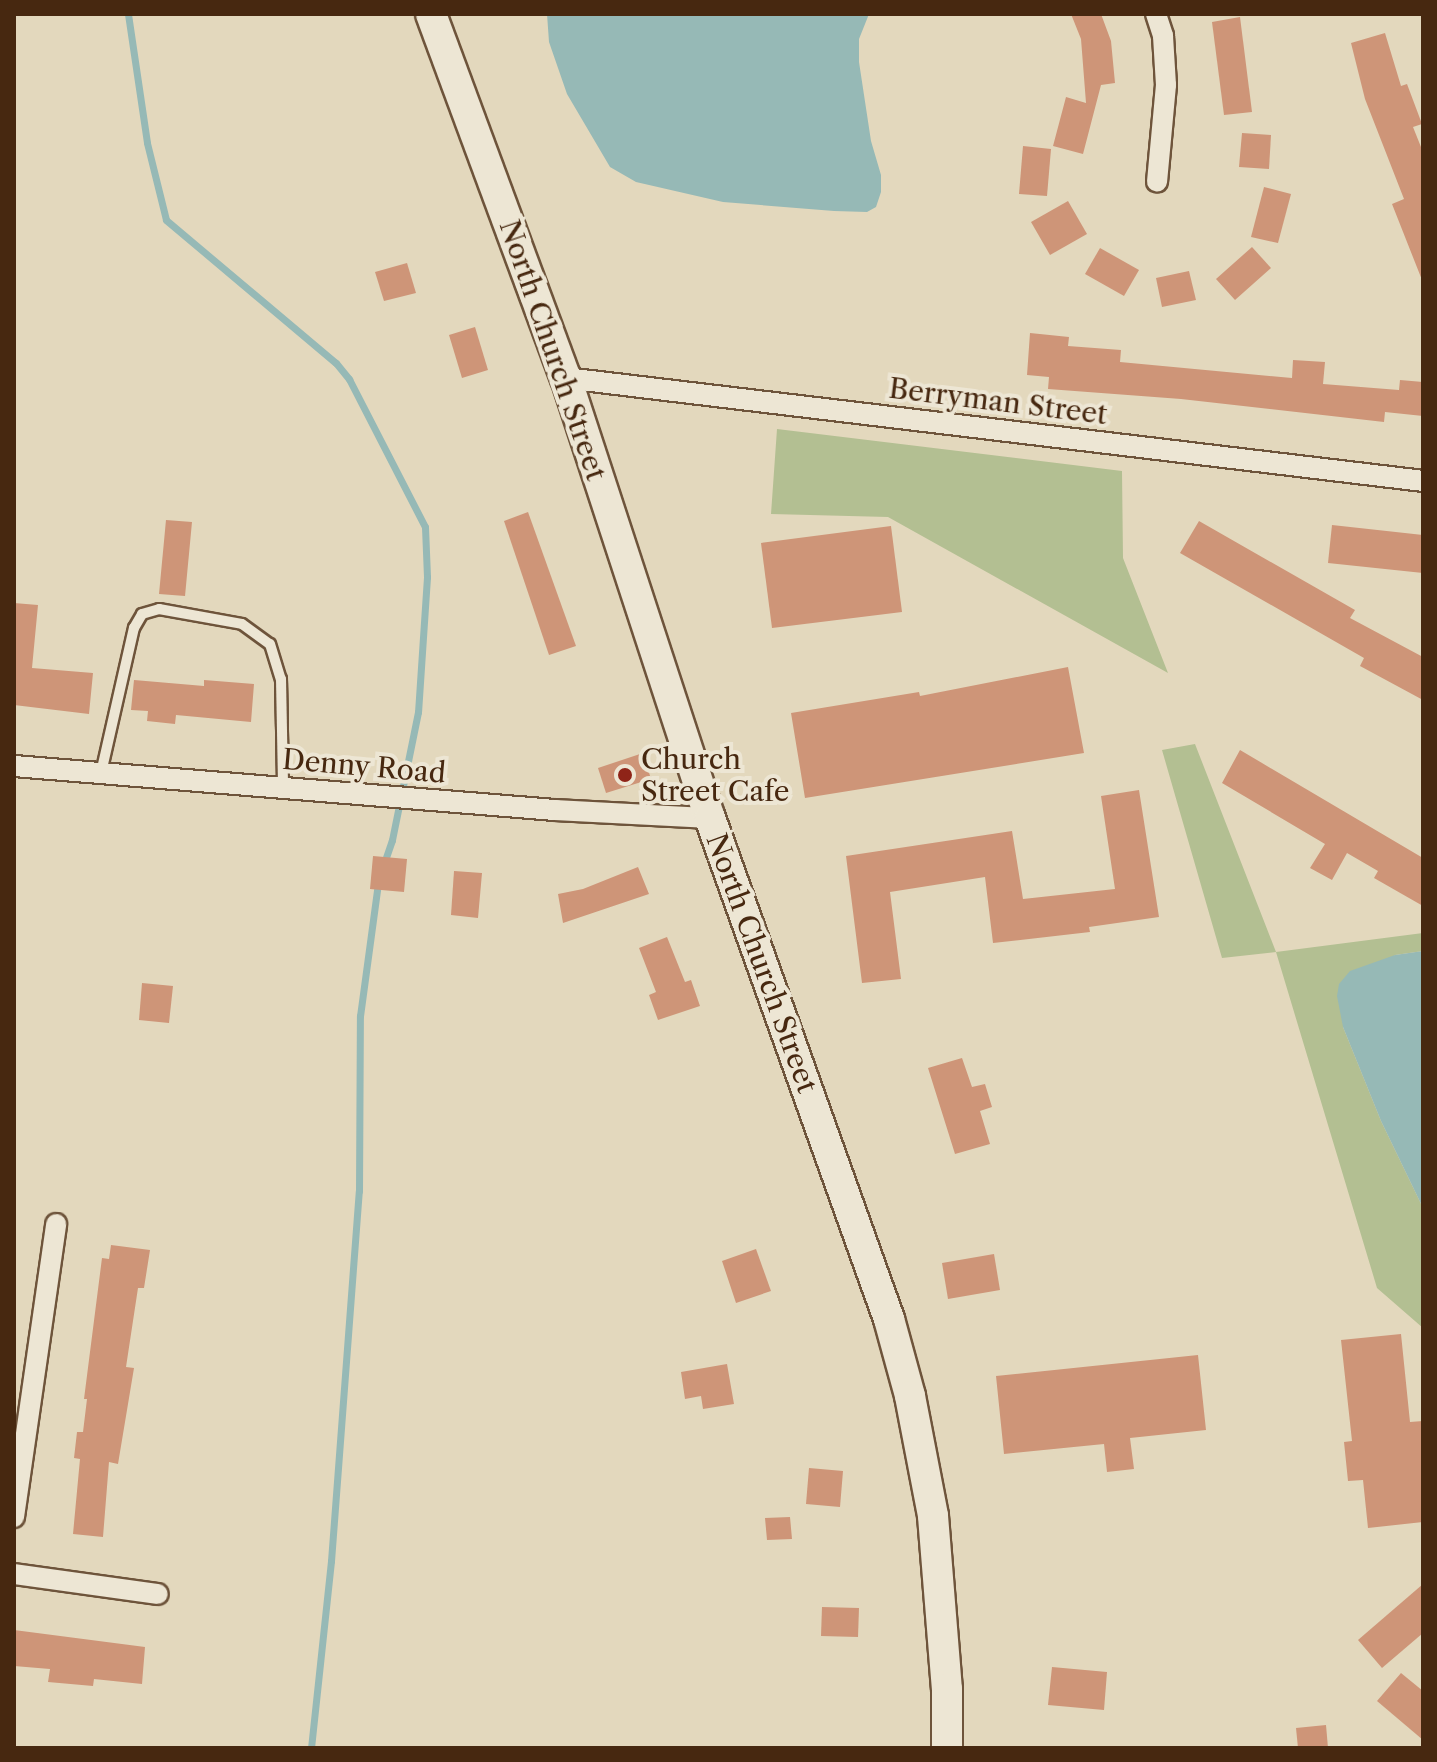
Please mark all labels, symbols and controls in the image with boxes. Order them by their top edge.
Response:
street label: North Church Street [493,215,613,485]
street label: Berryman Street [887,371,1109,431]
street label: Denny Road [280,742,448,790]
place label: Church Street Cafe [641,742,790,808]
marker: Church Street Cafe [616,766,634,784]
street label: North Church Street [700,829,824,1097]

